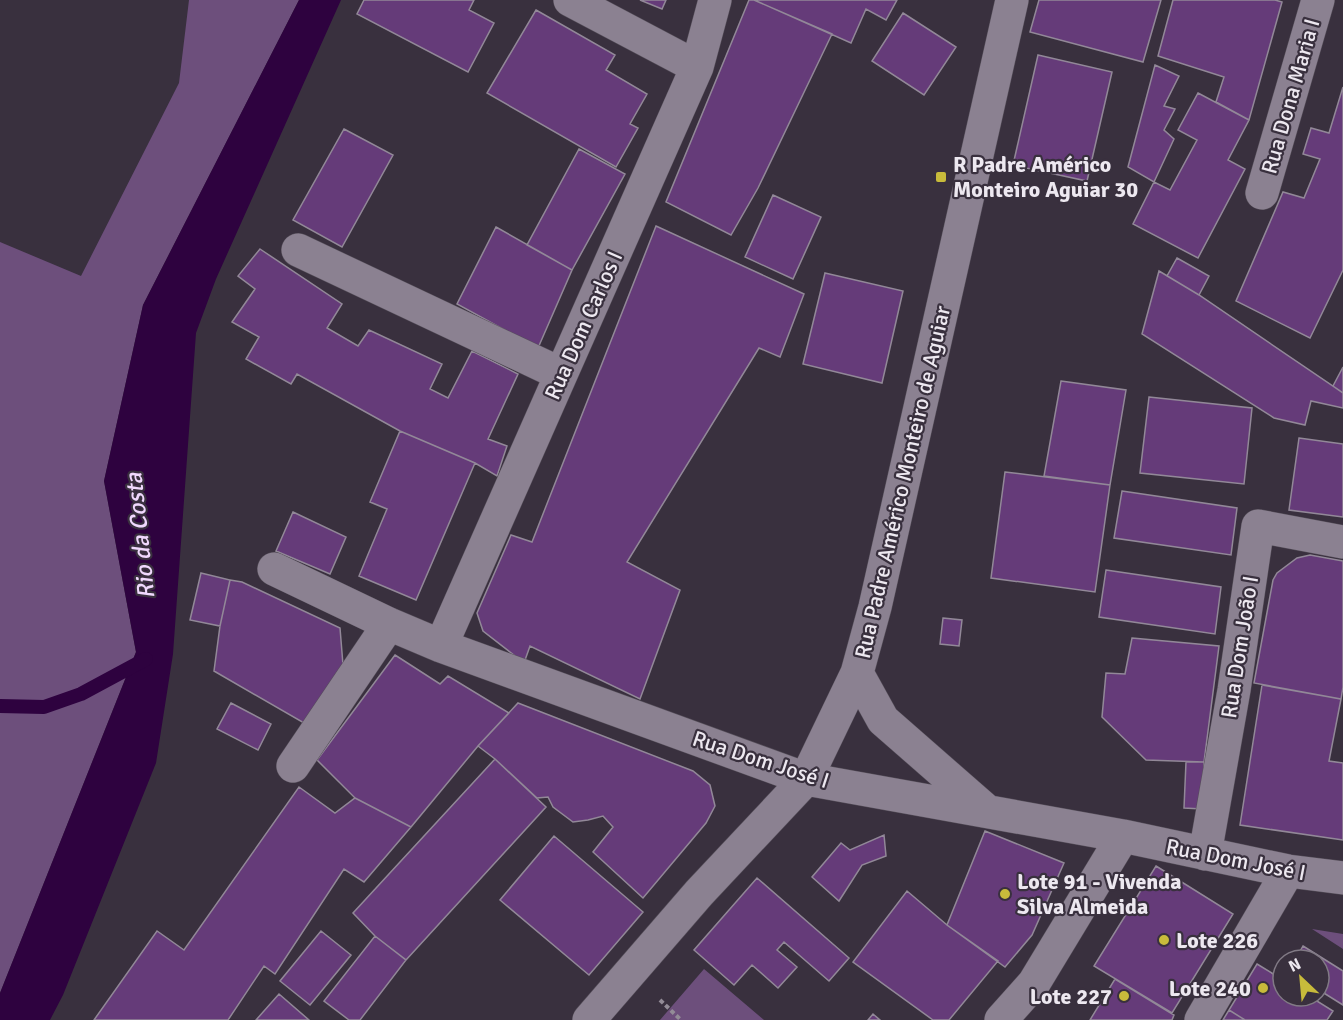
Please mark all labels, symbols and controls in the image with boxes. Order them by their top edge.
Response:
street label: Rua Dona Maria I [1255,15,1326,177]
place label: R Padre Américo Monteiro Aguiar 30 [953,151,1138,203]
marker: R Padre Américo Monteiro Aguiar 30 [934,170,948,184]
street label: Rua Dom Carlos I [539,247,628,404]
street label: Rua Padre Américo Monteiro de Aguiar [849,303,956,661]
water label: Rio da Costa [118,471,162,601]
street label: Rua Dom João I [1215,574,1264,720]
street label: Rua Dom José I [689,725,833,794]
street label: Rua Dom José I [1164,833,1308,886]
place label: Lote 91 - Vivenda Silva Almeida [1017,868,1182,920]
marker: Lote 91 - Vivenda Silva Almeida [998,887,1012,901]
place label: Lote 226 [1176,927,1258,954]
marker: Lote 226 [1157,933,1171,947]
north arrow [1271,948,1331,1008]
text: N [1285,954,1304,977]
place label: Lote 240 [1169,975,1251,1002]
marker: Lote 240 [1256,981,1270,995]
place label: Lote 227 [1030,983,1112,1010]
marker: Lote 227 [1117,989,1131,1003]

